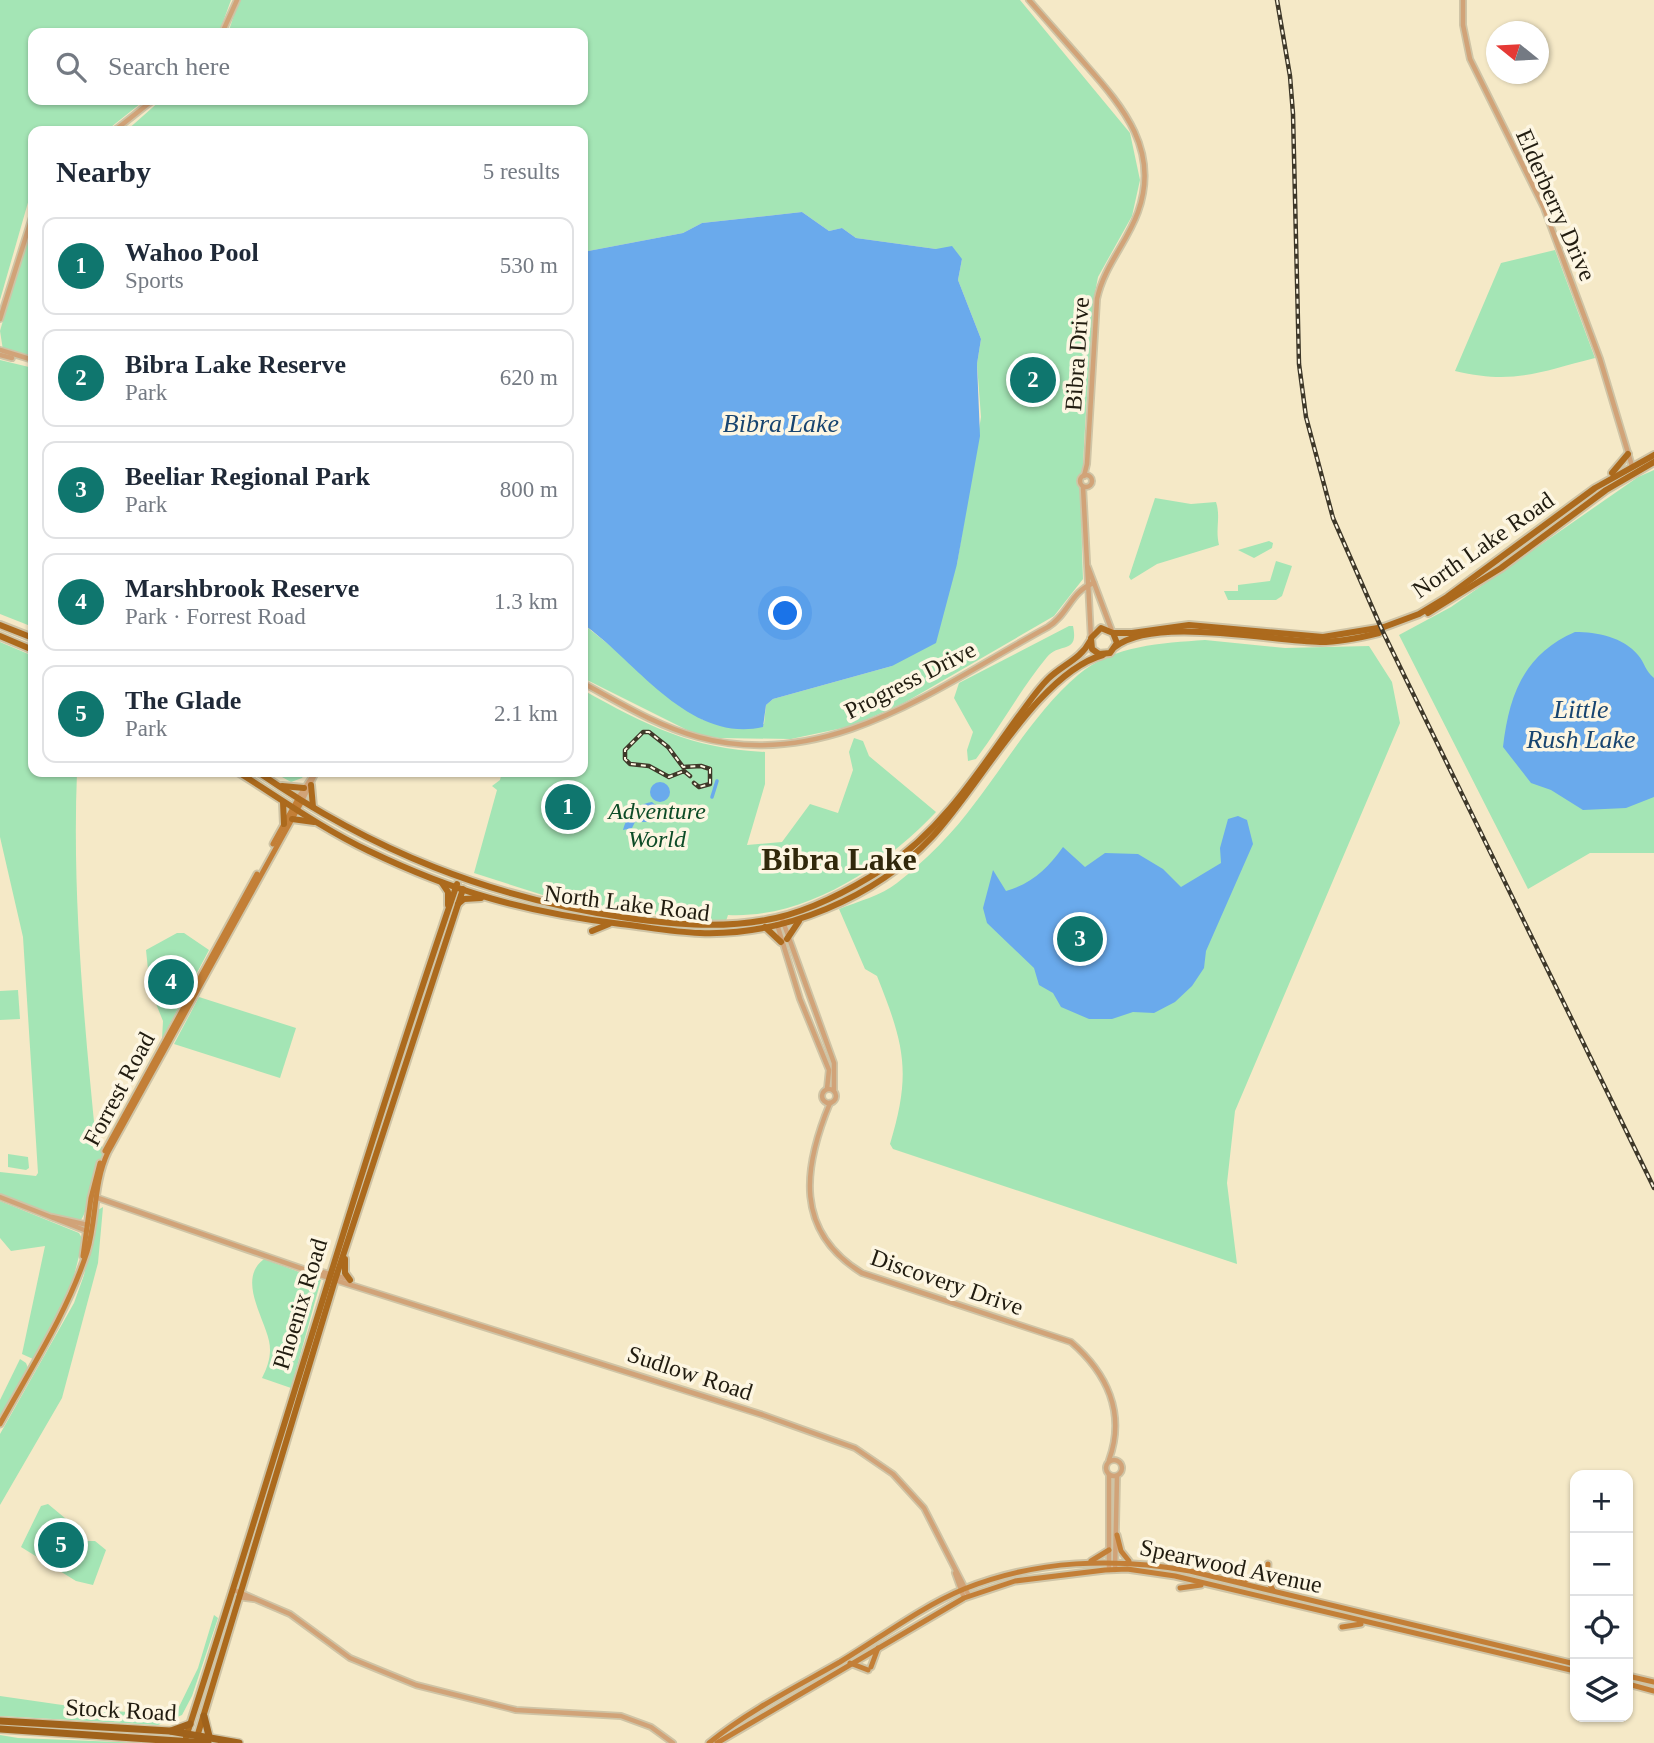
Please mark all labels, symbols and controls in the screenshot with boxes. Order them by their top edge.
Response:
north arrow [1486,21,1549,84]
search box [28,28,588,105]
icon: search [52,48,90,86]
text: Search here [108,52,230,81]
street label: Elderberry Drive [1511,125,1601,285]
text: Nearby [56,155,151,188]
text: 5 results [483,159,560,184]
text: Wahoo Pool [125,238,259,267]
text: 1 [75,253,87,278]
text: 530 m [500,253,558,278]
text: Sports [125,268,184,293]
street label: Bibra Drive [1060,296,1094,412]
text: Bibra Lake Reserve [125,350,346,379]
pin: 2 [1010,354,1056,406]
text: 2 [75,365,87,390]
text: 620 m [500,365,558,390]
text: Park [125,380,167,405]
water label: Bibra Lake [723,409,839,438]
text: Beeliar Regional Park [125,462,370,491]
text: 3 [75,477,87,502]
text: 800 m [500,477,558,502]
street label: North Lake Road [1407,487,1559,603]
text: Park [125,492,167,517]
text: Marshbrook Reserve [125,574,359,603]
text: 4 [75,589,87,614]
text: 1.3 km [494,589,558,614]
your location [768,596,802,630]
text: Park · Forrest Road [125,604,306,629]
street label: Progress Drive [840,636,980,724]
text: The Glade [125,686,241,715]
water label: Little Rush Lake [1525,695,1636,754]
text: 5 [75,701,87,726]
text: 2.1 km [494,701,558,726]
text: Park [125,716,167,741]
pin: 1 [545,781,591,833]
park label: Adventure World [606,798,706,852]
district label: Bibra Lake [761,841,917,877]
street label: North Lake Road [543,880,711,926]
pin: 3 [1057,913,1103,965]
pin: 4 [148,956,194,1008]
street label: Forrest Road [78,1028,160,1150]
street label: Phoenix Road [268,1235,332,1373]
street label: Discovery Drive [867,1244,1027,1320]
street label: Sudlow Road [624,1341,756,1405]
map controls [1570,1470,1633,1722]
button: + [1570,1470,1633,1533]
pin: 5 [38,1519,84,1571]
button: − [1570,1533,1633,1596]
street label: Spearwood Avenue [1138,1534,1324,1598]
button: locate [1570,1596,1633,1659]
button: layers [1570,1659,1633,1722]
street label: Stock Road [65,1694,177,1726]

